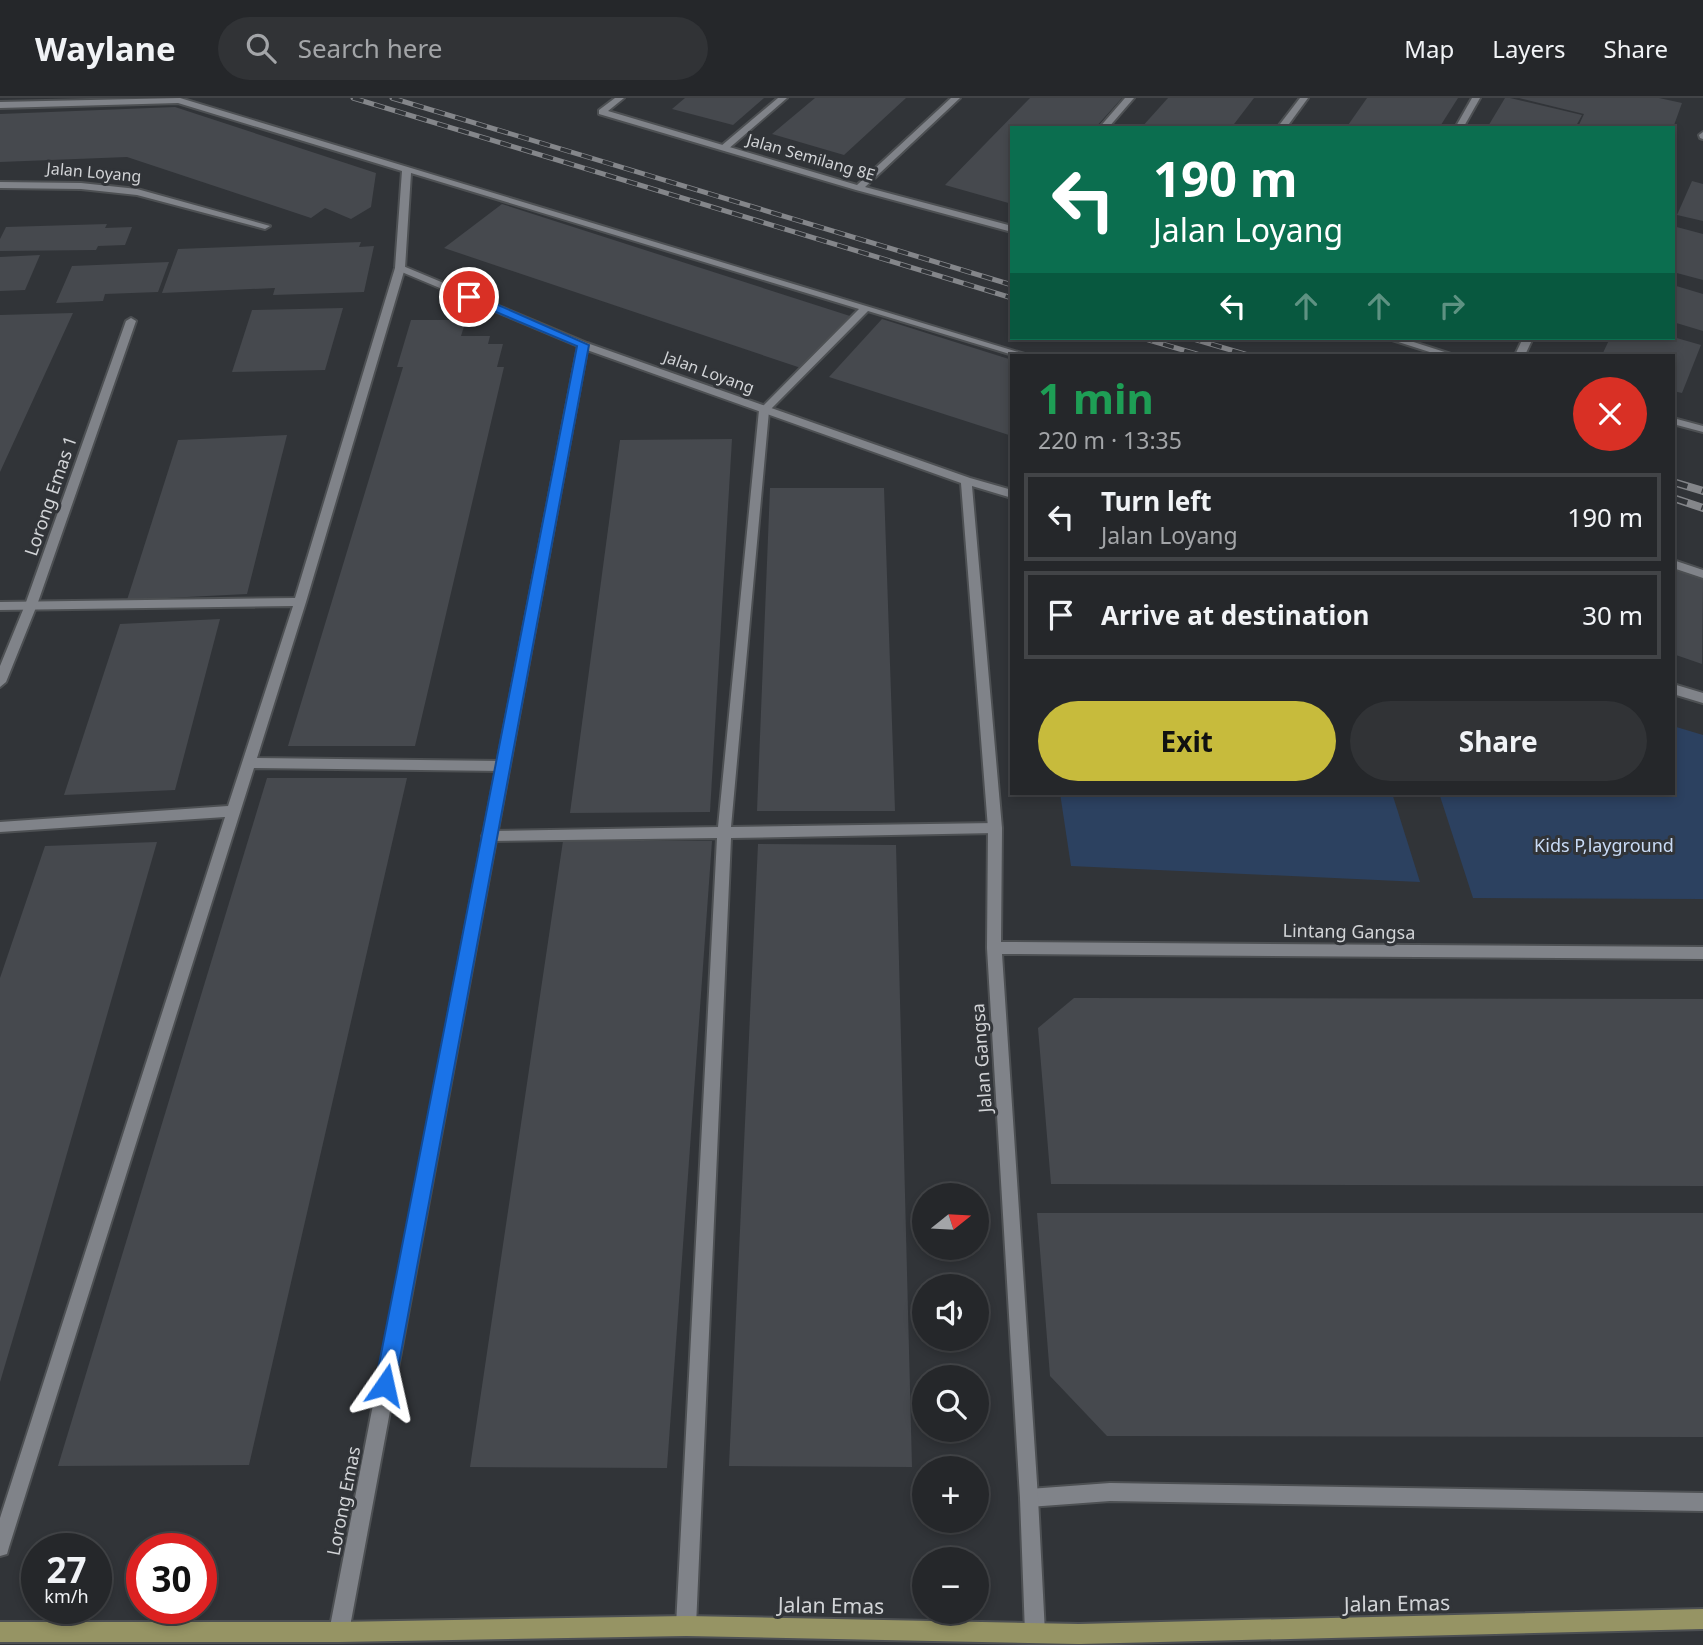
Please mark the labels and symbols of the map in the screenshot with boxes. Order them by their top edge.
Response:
street label: Jalan Semilang 8E [742,128,878,186]
street label: Jalan Loyang [44,157,142,187]
pin [439,267,499,327]
street label: Jalan Loyang [659,345,757,399]
street label: Lorong Emas 1 [18,432,82,559]
park label: Kids P,layground [1534,833,1674,857]
street label: Lintang Gangsa [1282,918,1416,944]
street label: Jalan Gangsa [965,1003,997,1116]
north arrow [912,1183,989,1260]
position arrow [348,1348,422,1422]
street label: Lorong Emas [321,1444,365,1557]
speed limit sign: 30 [126,1533,217,1624]
street label: Jalan Emas [1342,1588,1450,1618]
street label: Jalan Emas [776,1590,884,1620]

